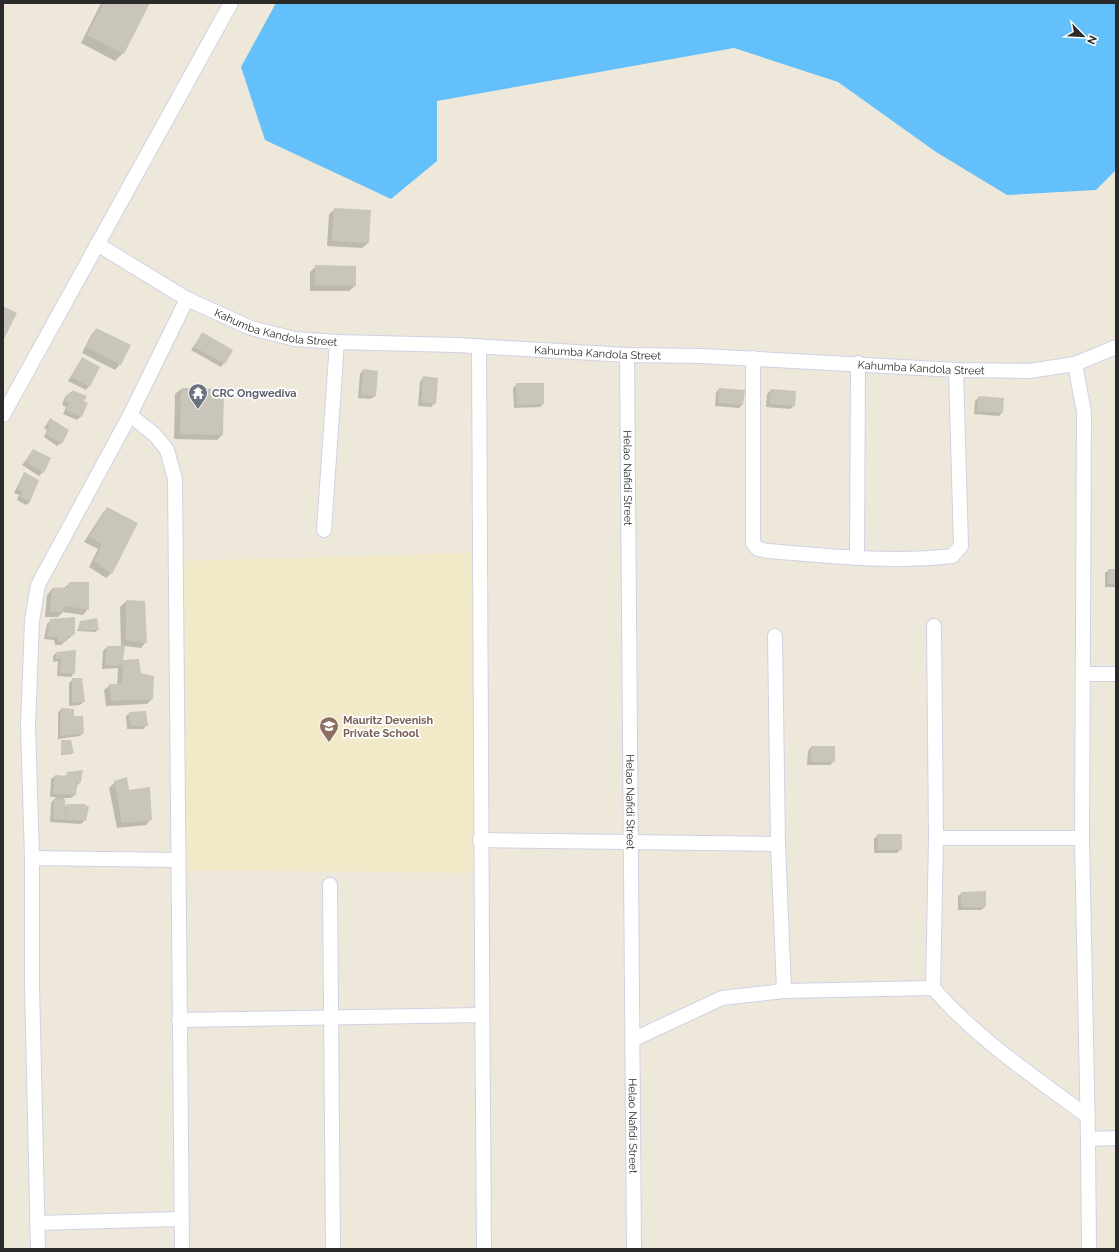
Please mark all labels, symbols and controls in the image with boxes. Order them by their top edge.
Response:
north arrow [1063,16,1103,56]
text: N [1084,33,1099,46]
street label: Kahumba Kandola Street [213,306,338,349]
street label: Kahumba Kandola Street [534,343,661,362]
street label: Kahumba Kandola Street [857,358,985,377]
temple icon: CRC Ongwediva [187,382,209,410]
place label: CRC Ongwediva [212,387,297,400]
street label: Helao Nafidi Street [621,430,635,526]
place label: Mauritz Devenish Private School [343,714,434,740]
school or university icon: Mauritz Devenish Private School [318,715,340,743]
street label: Helao Nafidi Street [624,754,637,850]
street label: Helao Nafidi Street [626,1078,640,1174]

